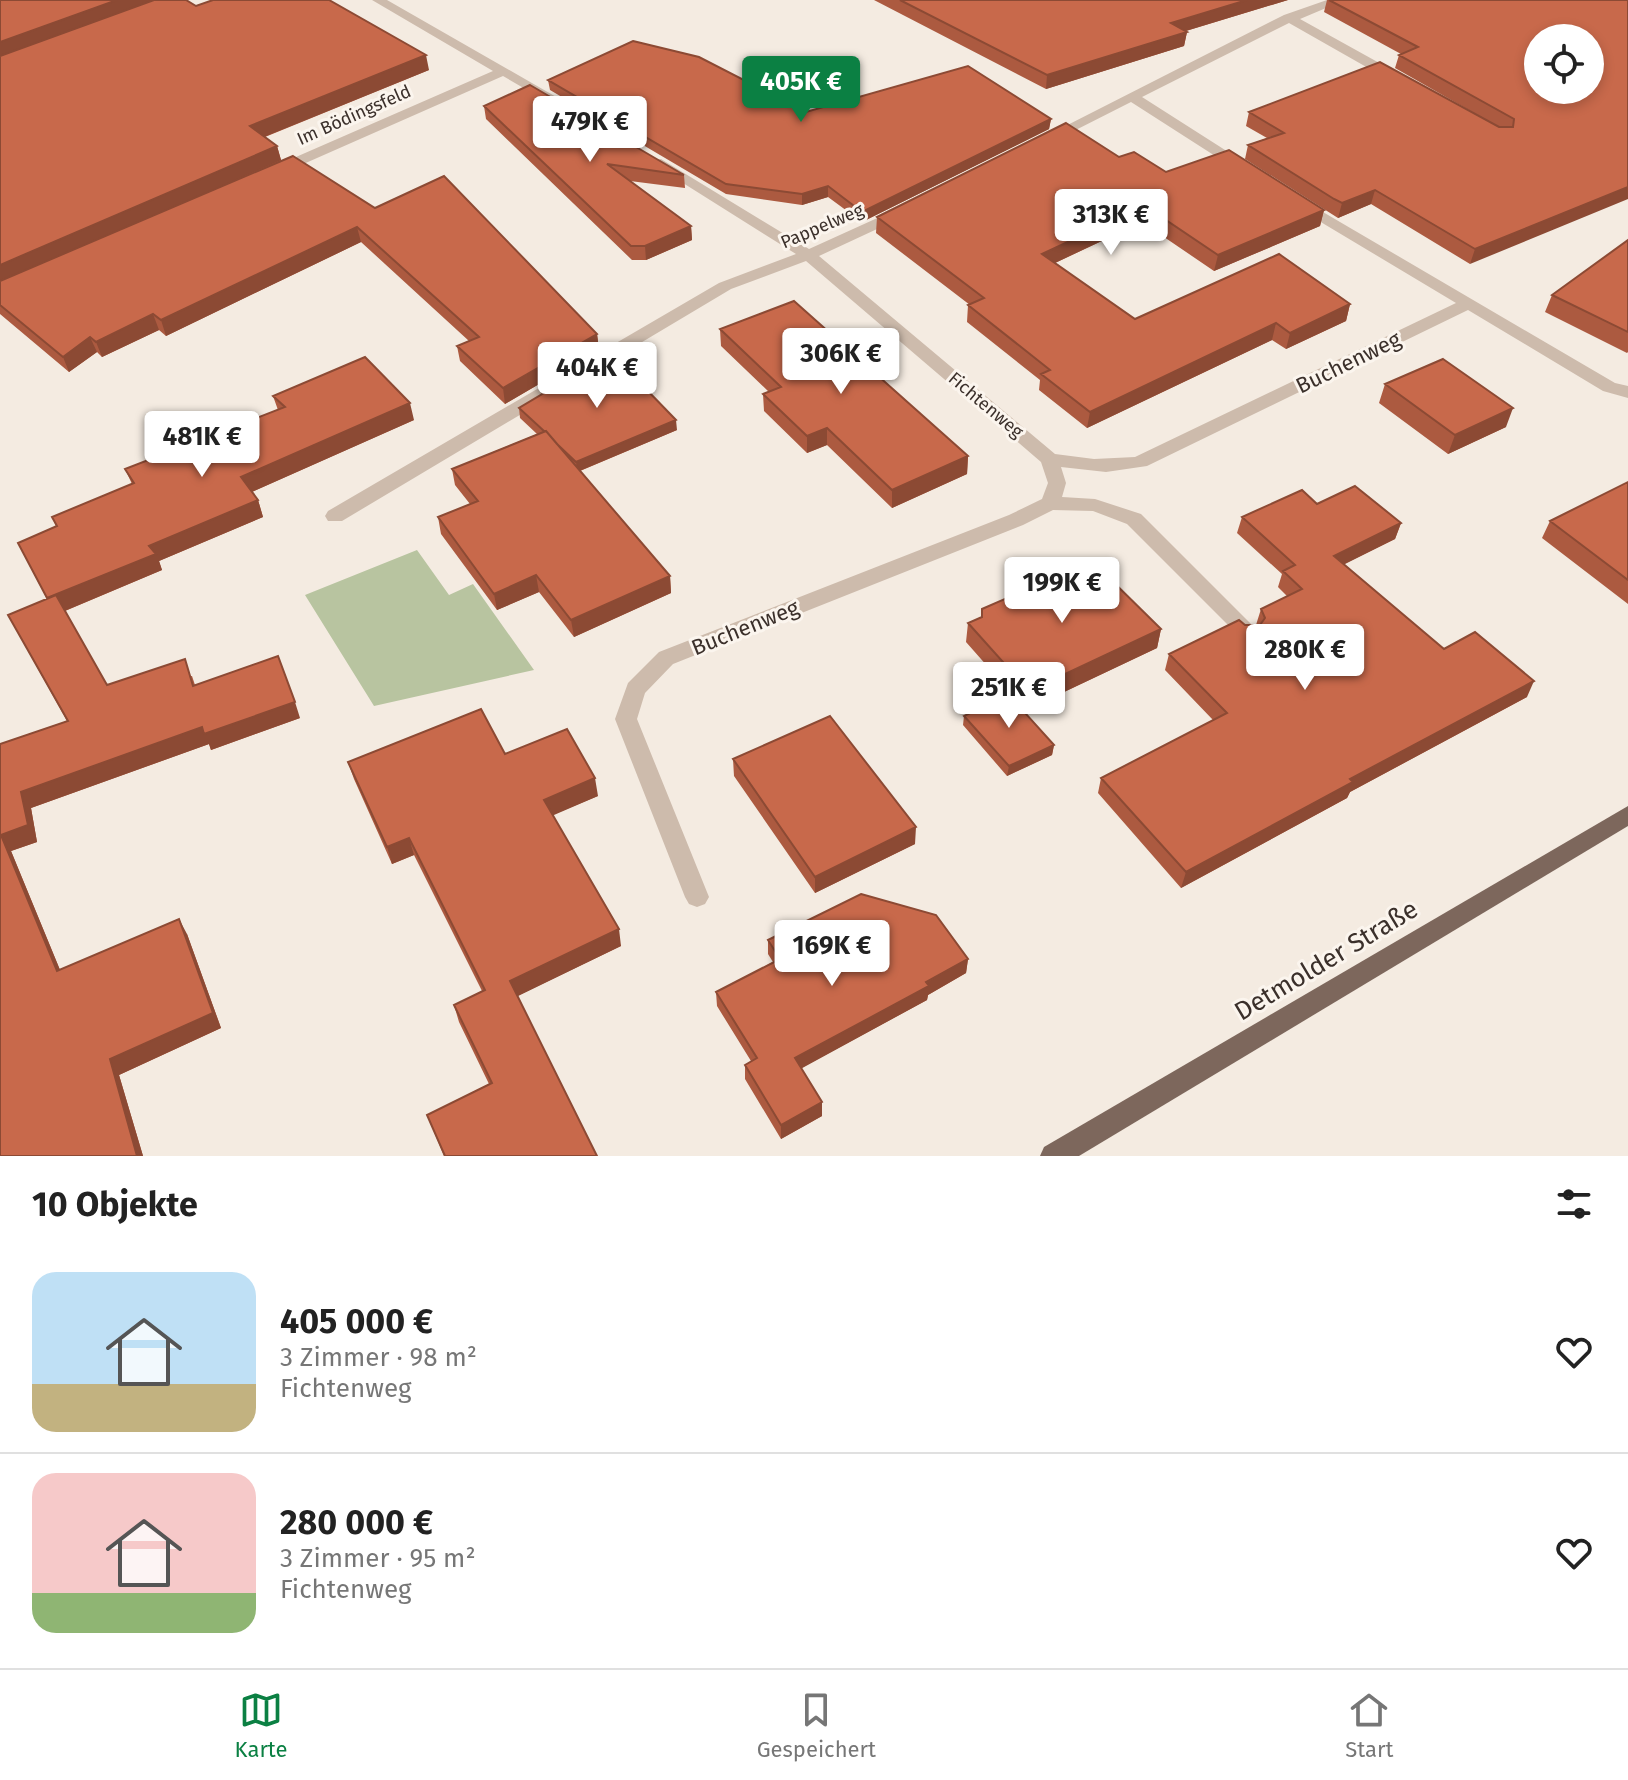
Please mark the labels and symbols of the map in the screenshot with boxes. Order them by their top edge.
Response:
pin: 405K € [736,56,866,124]
street label: Im Bödingsfeld [294,80,414,150]
pin: 479K € [525,96,655,164]
pin: 313K € [1046,189,1176,257]
street label: Pappelweg [777,198,867,253]
street label: Buchenweg [1291,325,1406,400]
pin: 306K € [776,328,906,396]
pin: 404K € [532,342,662,410]
street label: Fichtenweg [944,367,1028,443]
pin: 481K € [137,411,267,479]
pin: 199K € [997,557,1127,625]
street label: Buchenweg [687,593,803,661]
pin: 280K € [1240,624,1370,692]
pin: 251K € [944,662,1074,730]
street label: Detmolder Straße [1229,893,1424,1027]
pin: 169K € [767,920,897,988]

